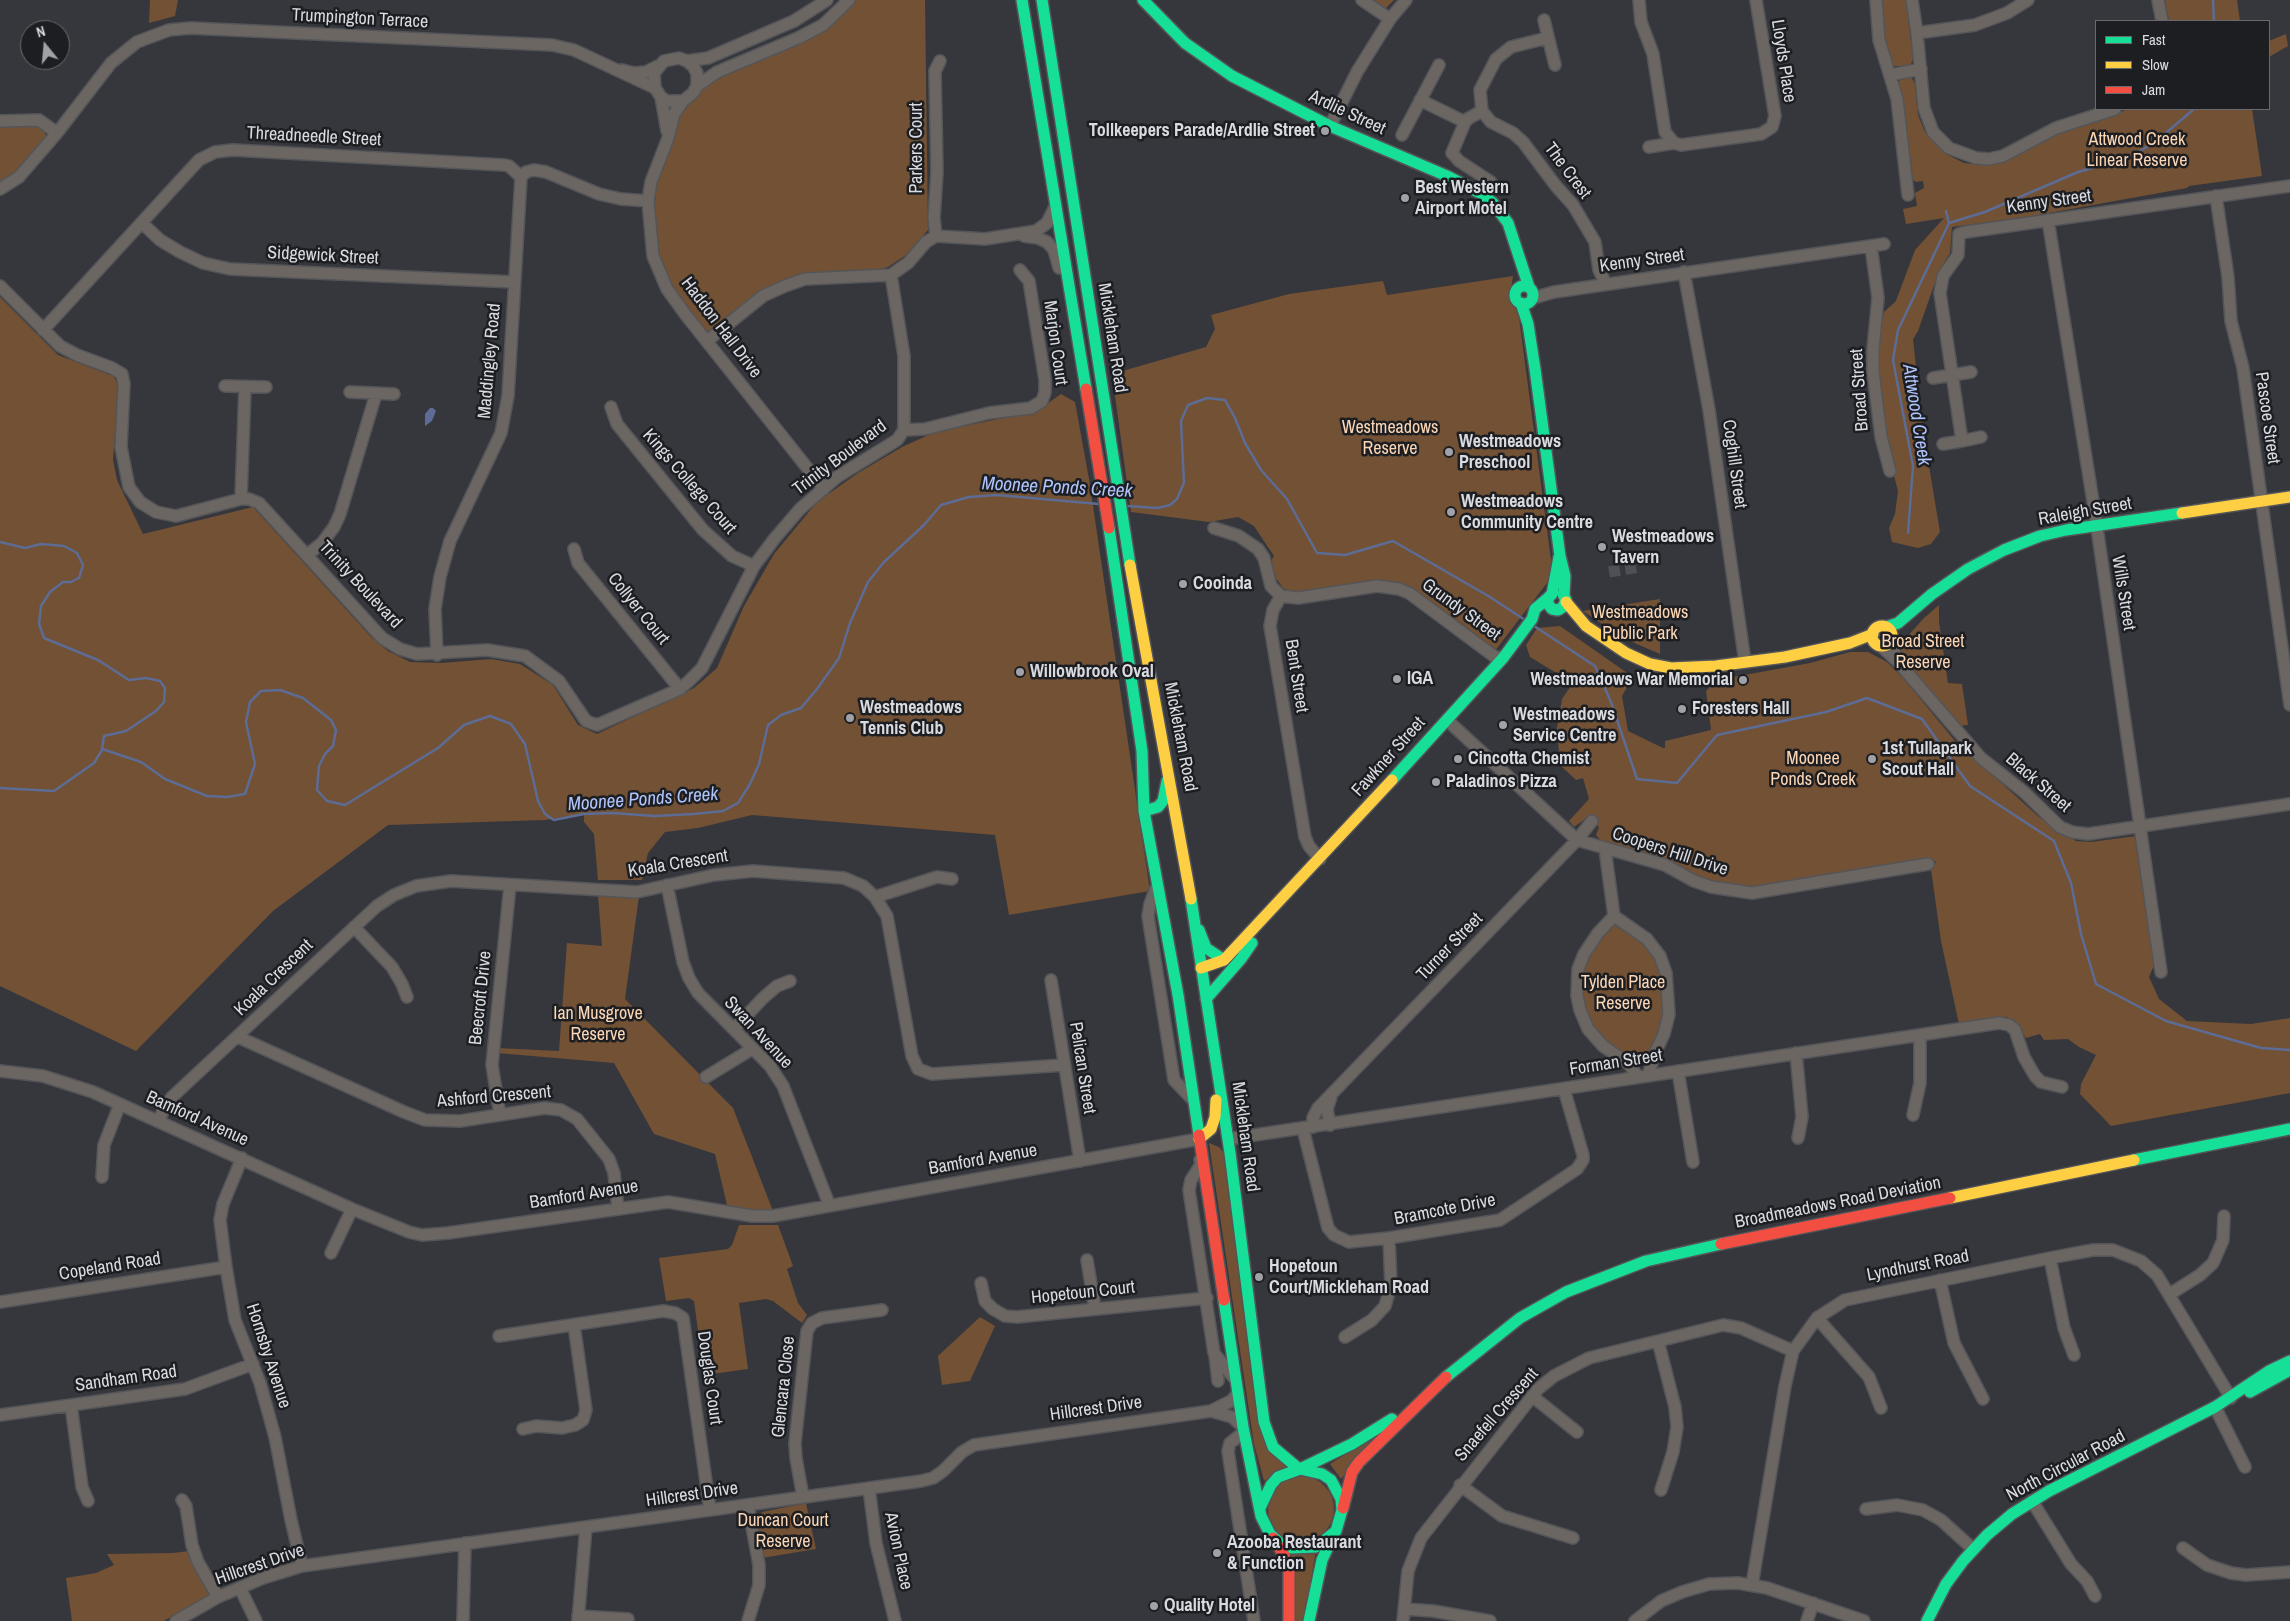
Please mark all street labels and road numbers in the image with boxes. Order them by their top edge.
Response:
street label: Trumpington Terrace [291,5,429,33]
street label: Lloyds Place [1766,18,1800,104]
street label: Ardlie Street [1305,86,1389,140]
street label: Parkers Court [906,102,928,194]
street label: Threadneedle Street [246,123,382,151]
street label: The Crest [1539,139,1595,203]
street label: Kenny Street [2005,185,2093,219]
street label: Sidgewick Street [267,242,379,270]
street label: Kenny Street [1598,244,1686,278]
street label: Haddon Hall Drive [676,273,766,383]
street label: Mickleham Road [1093,282,1131,394]
street label: Marjon Court [1038,299,1072,387]
street label: Maddingley Road [474,302,506,420]
street label: Broad Street [1846,348,1874,432]
street label: Pascoe Street [2250,371,2284,465]
street label: Trinity Boulevard [789,416,891,500]
street label: Coghill Street [1717,418,1751,510]
street label: Kings College Court [638,425,740,539]
street label: Raleigh Street [2037,493,2133,531]
street label: Trinity Boulevard [314,537,406,633]
street label: Wills Street [2106,554,2140,632]
street label: Collyer Court [603,569,673,649]
street label: Grundy Street [1417,574,1505,646]
street label: Bent Street [1280,638,1312,714]
street label: Mickleham Road [1159,681,1201,793]
street label: Fawkner Street [1348,713,1430,801]
street label: Black Street [2001,749,2075,817]
street label: Coopers Hill Drive [1609,823,1731,881]
street label: Koala Crescent [626,845,730,883]
street label: Turner Street [1412,909,1488,985]
street label: Koala Crescent [230,935,318,1021]
street label: Beecroft Drive [465,950,497,1046]
street label: Swan Avenue [719,992,797,1074]
street label: Pelican Street [1064,1021,1100,1115]
street label: Forman Street [1568,1045,1664,1081]
street label: Ashford Crescent [436,1081,552,1113]
street label: Mickleham Road [1227,1081,1263,1193]
street label: Bamford Avenue [143,1087,251,1151]
street label: Bamford Avenue [927,1140,1039,1180]
street label: Broadmeadows Road Deviation [1733,1172,1943,1234]
street label: Bamford Avenue [528,1176,640,1214]
street label: Bramcote Drive [1393,1190,1497,1230]
street label: Lyndhurst Road [1865,1246,1971,1286]
street label: Copeland Road [58,1248,162,1286]
street label: Hopetoun Court [1030,1277,1136,1309]
street label: Hornsby Avenue [241,1301,295,1411]
street label: Douglas Court [692,1330,726,1426]
street label: Glencara Close [768,1335,800,1439]
street label: Sandham Road [74,1361,178,1397]
street label: Snaefell Crescent [1451,1364,1543,1466]
street label: Hillcrest Drive [1049,1392,1143,1426]
street label: North Circular Road [2003,1426,2129,1506]
street label: Hillcrest Drive [645,1478,739,1512]
street label: Avion Place [879,1510,917,1592]
street label: Hillcrest Drive [213,1540,307,1590]

